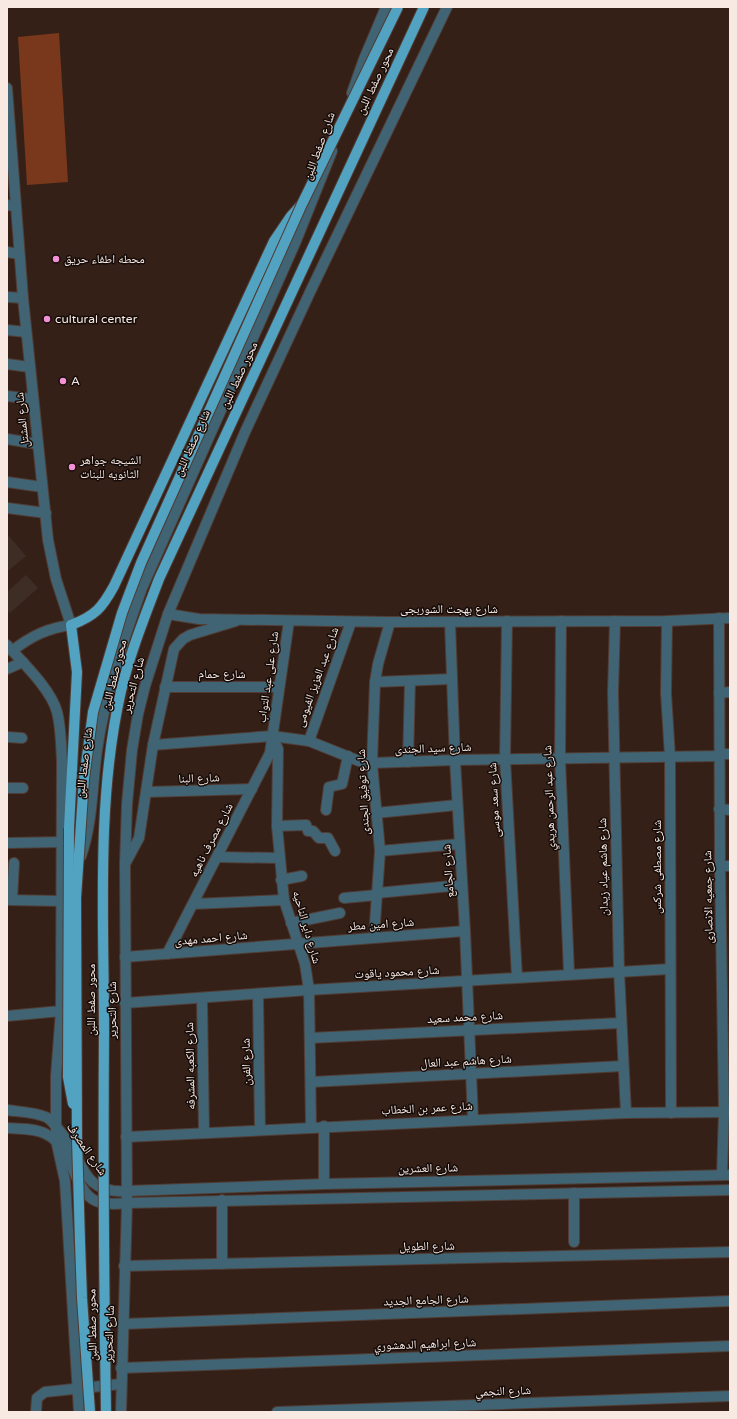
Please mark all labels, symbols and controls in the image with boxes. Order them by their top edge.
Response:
street label: محور صفط اللبن [353,45,397,117]
street label: شارع صفط اللبن [300,110,339,182]
place label: محطه اطفاء حريق [64,252,145,266]
marker: محطه اطفاء حريق [51,254,61,264]
place label: cultural center [55,312,138,326]
marker: cultural center [42,314,52,324]
street label: محور صفط اللبن [217,339,261,411]
place label: A [71,374,80,388]
marker: A [58,376,68,386]
street label: شارع المشتل [12,391,33,448]
street label: شارع صفط اللبن [171,407,214,479]
place label: الشيجه جواهر الثانويه للبنات [79,453,141,481]
marker: الشيجه جواهر الثانويه للبنات [67,462,77,472]
street label: شارع بهجت الشوربجى [400,602,498,617]
street label: شارع عبد العزيز الفيومى [292,625,343,729]
street label: شارع على عبد التواب [255,630,282,724]
street label: محور صفط اللبن [98,638,130,712]
street label: شارع التحرير [119,655,148,716]
street label: شارع حمام [198,667,246,682]
street label: شارع صفط اللبن [73,727,96,799]
street label: شارع سيد الجندى [394,740,472,757]
street label: شارع عبد الرحمن هريدي [540,745,561,851]
street label: شارع توفيق الجندى [354,749,373,835]
street label: شارع سعد موسى [485,762,504,838]
street label: شارع البنا [178,770,220,787]
street label: شارع مصرف ناهيه [186,801,237,880]
street label: شارع هاشم عياد زيدان [595,818,612,916]
street label: شارع مصطفى شركس [650,820,665,914]
street label: شارع الجامع [439,844,458,898]
street label: شارع جمعيه الانصارى [700,850,717,944]
street label: شارع داير الناحيه [289,889,324,965]
street label: شارع امين مطر [346,915,415,934]
street label: شارع احمد مهدى [174,928,248,949]
street label: شارع محمود ياقوت [354,963,440,982]
street label: محور صفط اللبن [84,964,98,1036]
street label: شارع التحرير [105,981,120,1040]
street label: شارع محمد سعيد [427,1008,503,1027]
street label: شارع الكعبه المشرفه [182,1022,199,1110]
street label: شارع الفرن [239,1038,254,1086]
street label: شارع هاشم عبد العال [420,1052,512,1071]
street label: شارع عمر بن الخطاب [381,1099,473,1118]
street label: شارع المصرف [63,1120,110,1179]
street label: شارع العشرين [398,1160,458,1177]
street label: شارع الطويل [399,1239,455,1254]
street label: محور صفط اللبن [84,1289,100,1361]
street label: شارع الجامع الجديد [383,1292,469,1309]
street label: شارع التحرير [101,1305,118,1364]
street label: شارع ابراهيم الدهشوري [374,1335,477,1356]
street label: شارع النجمي [475,1383,531,1402]

